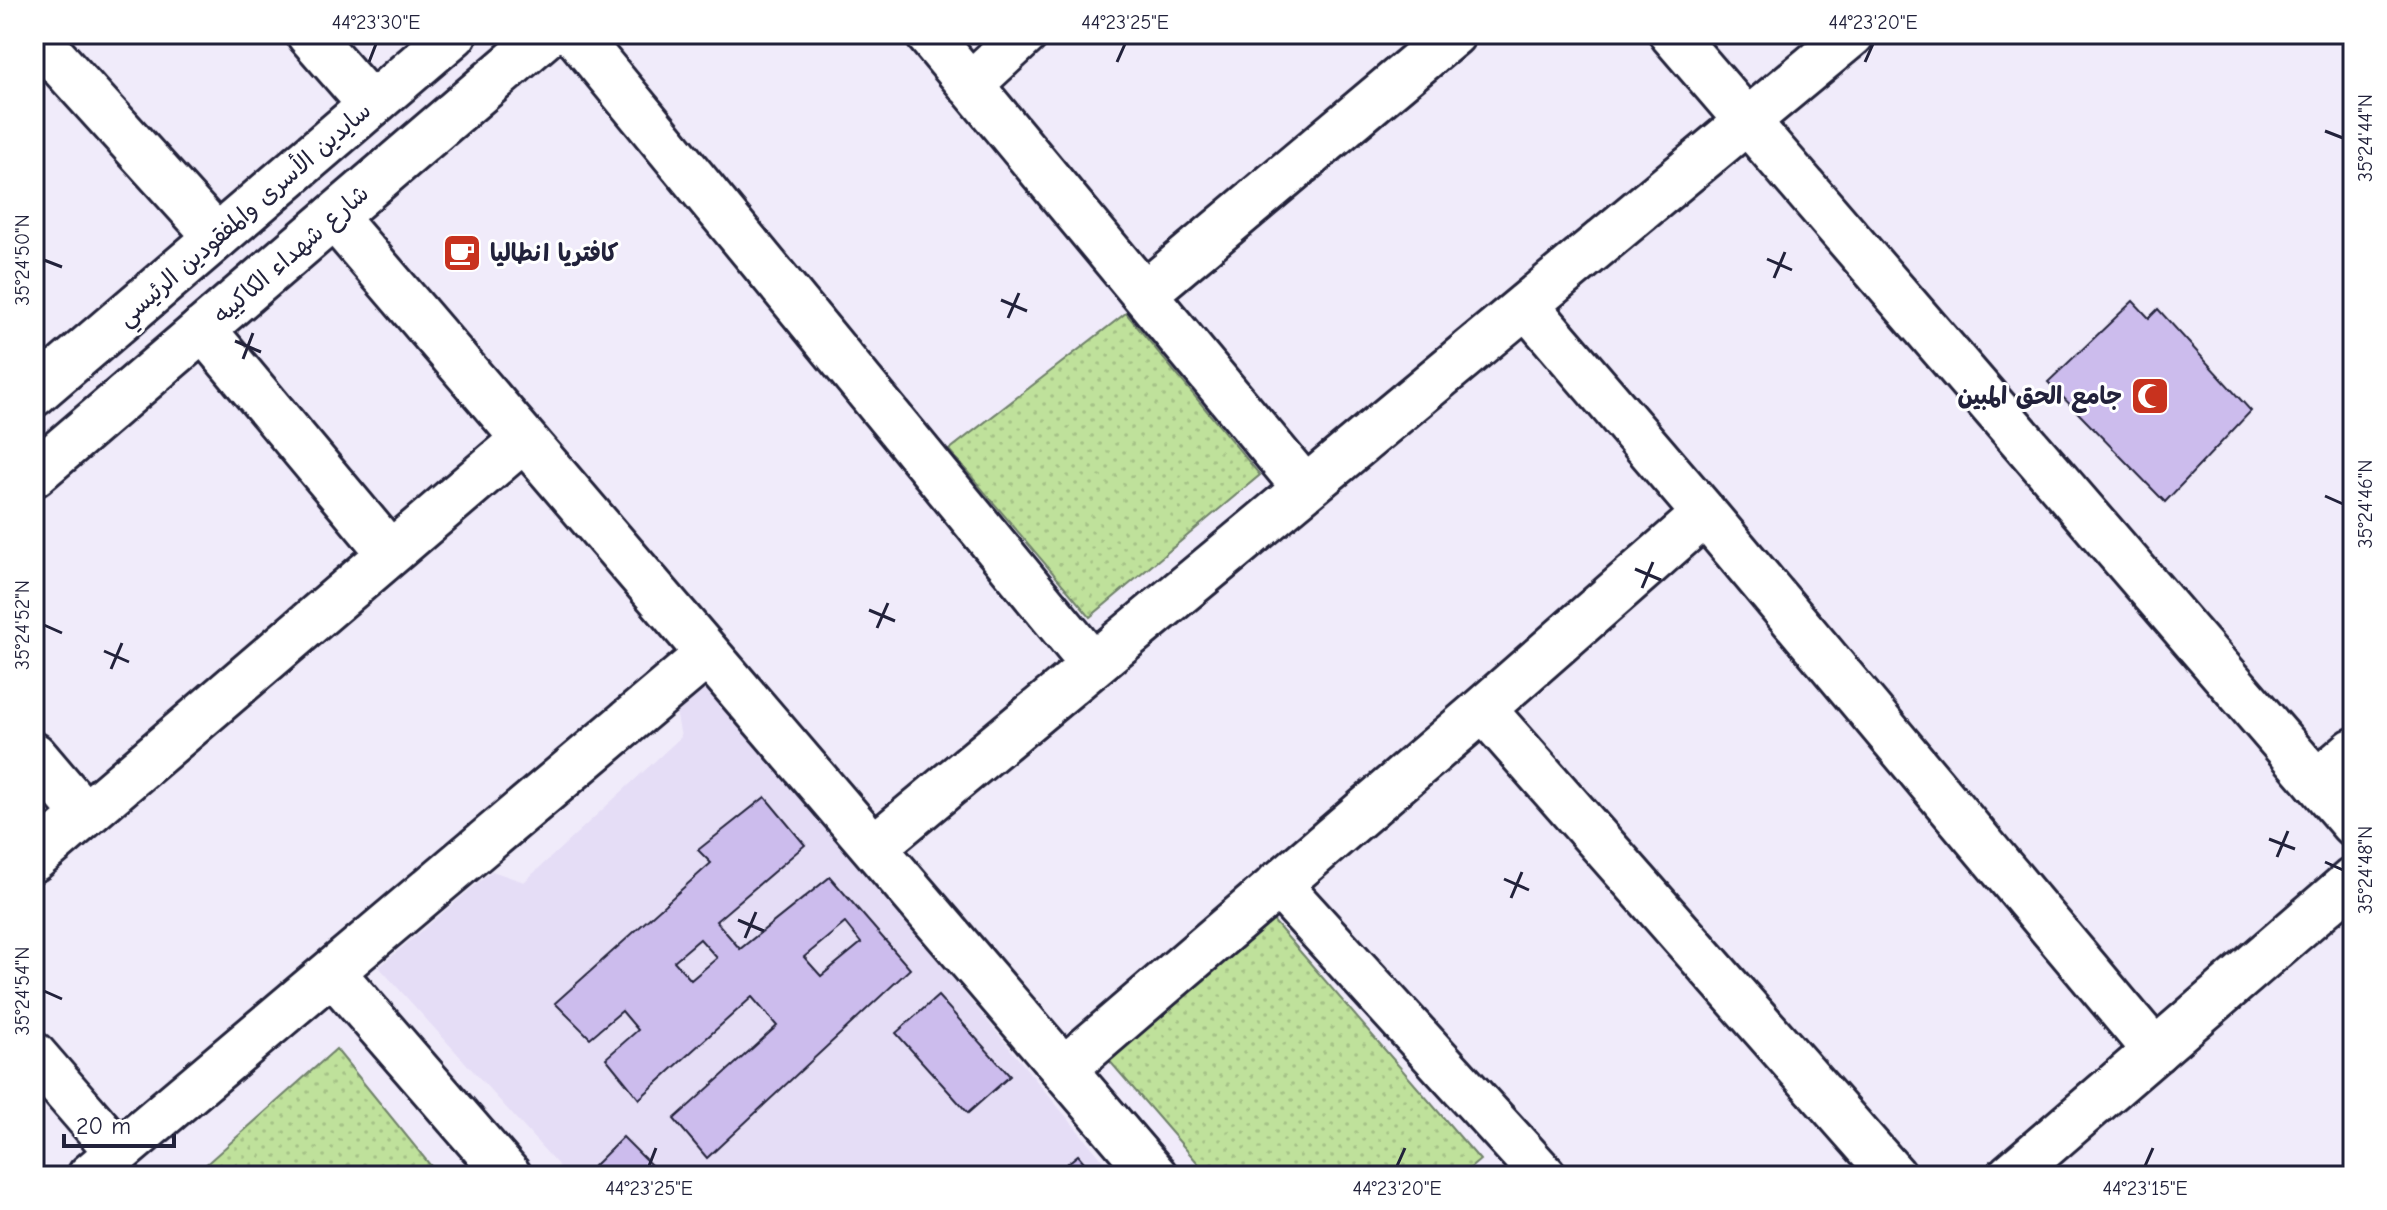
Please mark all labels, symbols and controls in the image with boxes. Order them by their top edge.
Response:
text: 44°23'30"E [332,11,420,34]
text: 44°23'25"E [1081,11,1169,34]
text: 44°23'20"E [1829,11,1918,34]
street label: سايدين الأسرى والمفقودين الرئيسي [109,94,381,337]
text: 35°24'44"N [2354,94,2377,182]
street label: شارع شهداء الكاكييه [208,179,376,331]
text: 35°24'50"N [11,214,34,306]
cafe icon: كافتريا انطاليا [441,232,483,274]
place label: كافتريا انطاليا [490,239,619,267]
mosque icon: جامع الحق المبين [2129,375,2171,417]
place label: جامع الحق المبين [1957,382,2122,413]
text: 35°24'46"N [2354,459,2377,549]
text: 35°24'52"N [11,580,34,670]
text: 35°24'48"N [2354,826,2377,914]
text: 35°24'54"N [11,946,34,1036]
scale bar [64,1098,174,1148]
text: 20 m [76,1112,131,1140]
text: 44°23'25"E [605,1177,693,1200]
text: 44°23'20"E [1353,1177,1442,1200]
text: 44°23'15"E [2102,1177,2188,1200]

